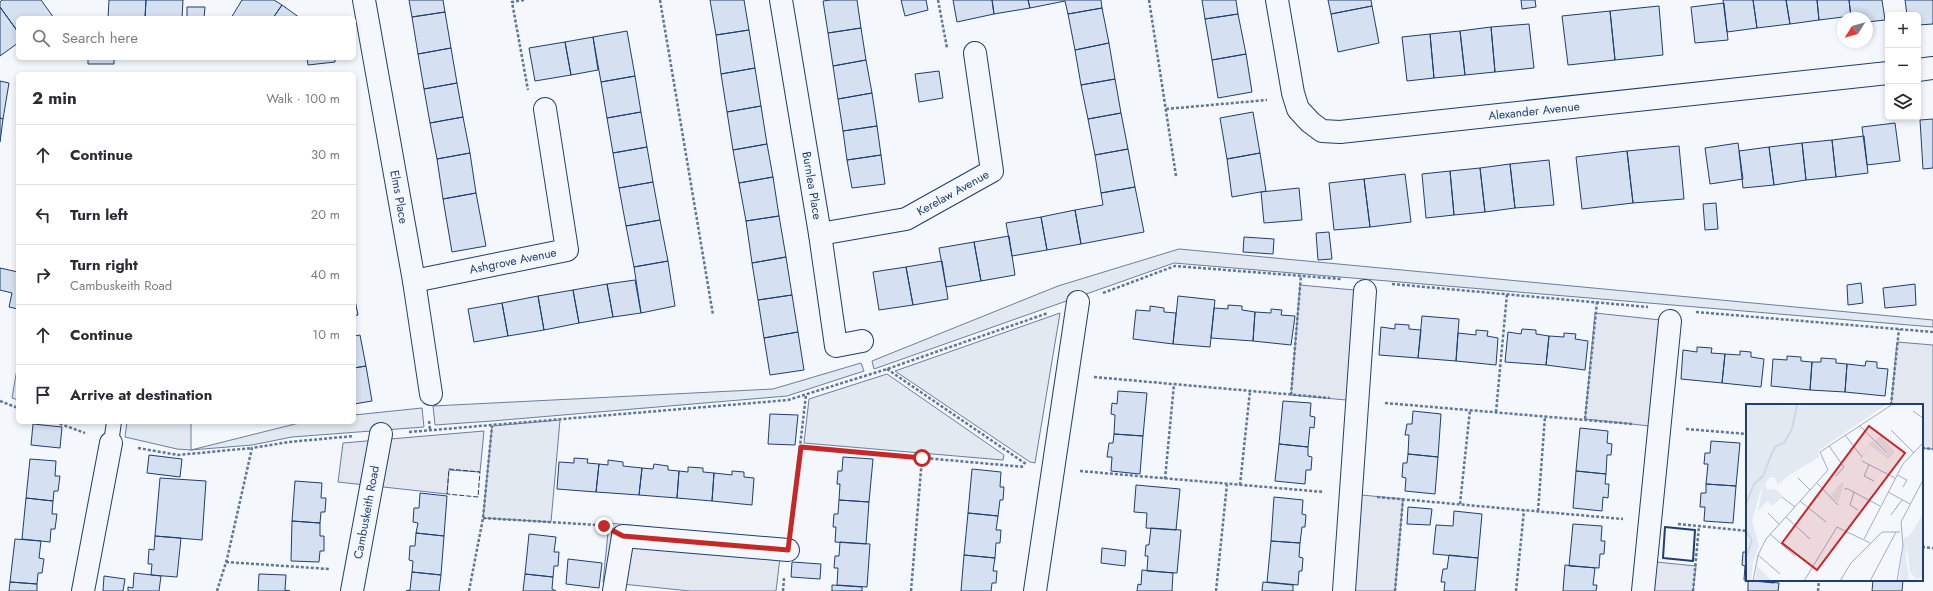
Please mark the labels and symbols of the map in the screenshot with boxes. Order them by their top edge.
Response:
north arrow [1837,12,1873,48]
street label: Alexander Avenue [1487,97,1581,125]
street label: Burnlea Place [797,150,826,221]
street label: Kerelaw Avenue [913,165,992,220]
street label: Elms Place [385,169,413,225]
street label: Ashgrove Avenue [468,243,558,279]
inset map [1746,404,1923,581]
route start [913,449,931,467]
street label: Cambuskeith Road [349,464,384,560]
route end [595,517,613,535]

